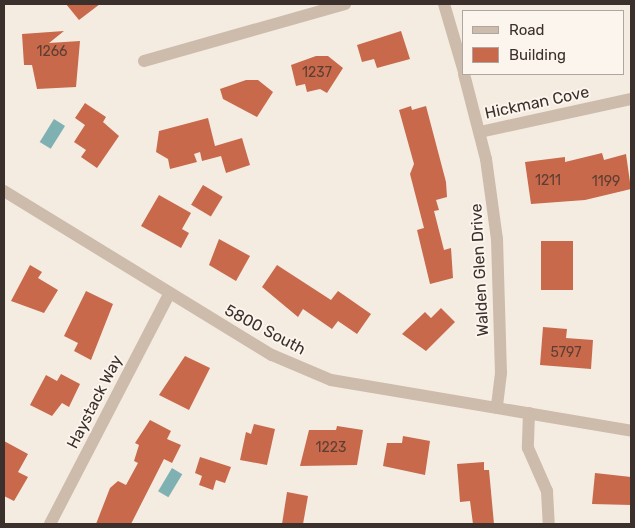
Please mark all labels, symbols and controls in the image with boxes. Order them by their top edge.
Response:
legend [462,10,625,75]
text: Road [509,21,545,39]
house number: 1266 [36,44,68,60]
text: Building [509,46,566,64]
house number: 1237 [302,65,332,81]
street label: Hickman Cove [483,83,591,123]
house number: 1211 [535,173,561,189]
house number: 1199 [592,174,620,190]
street label: Walden Glen Drive [467,203,493,337]
street label: 5800 South [221,301,309,359]
house number: 5797 [551,345,581,361]
street label: Haystack Way [63,352,127,452]
house number: 1223 [316,440,346,456]

